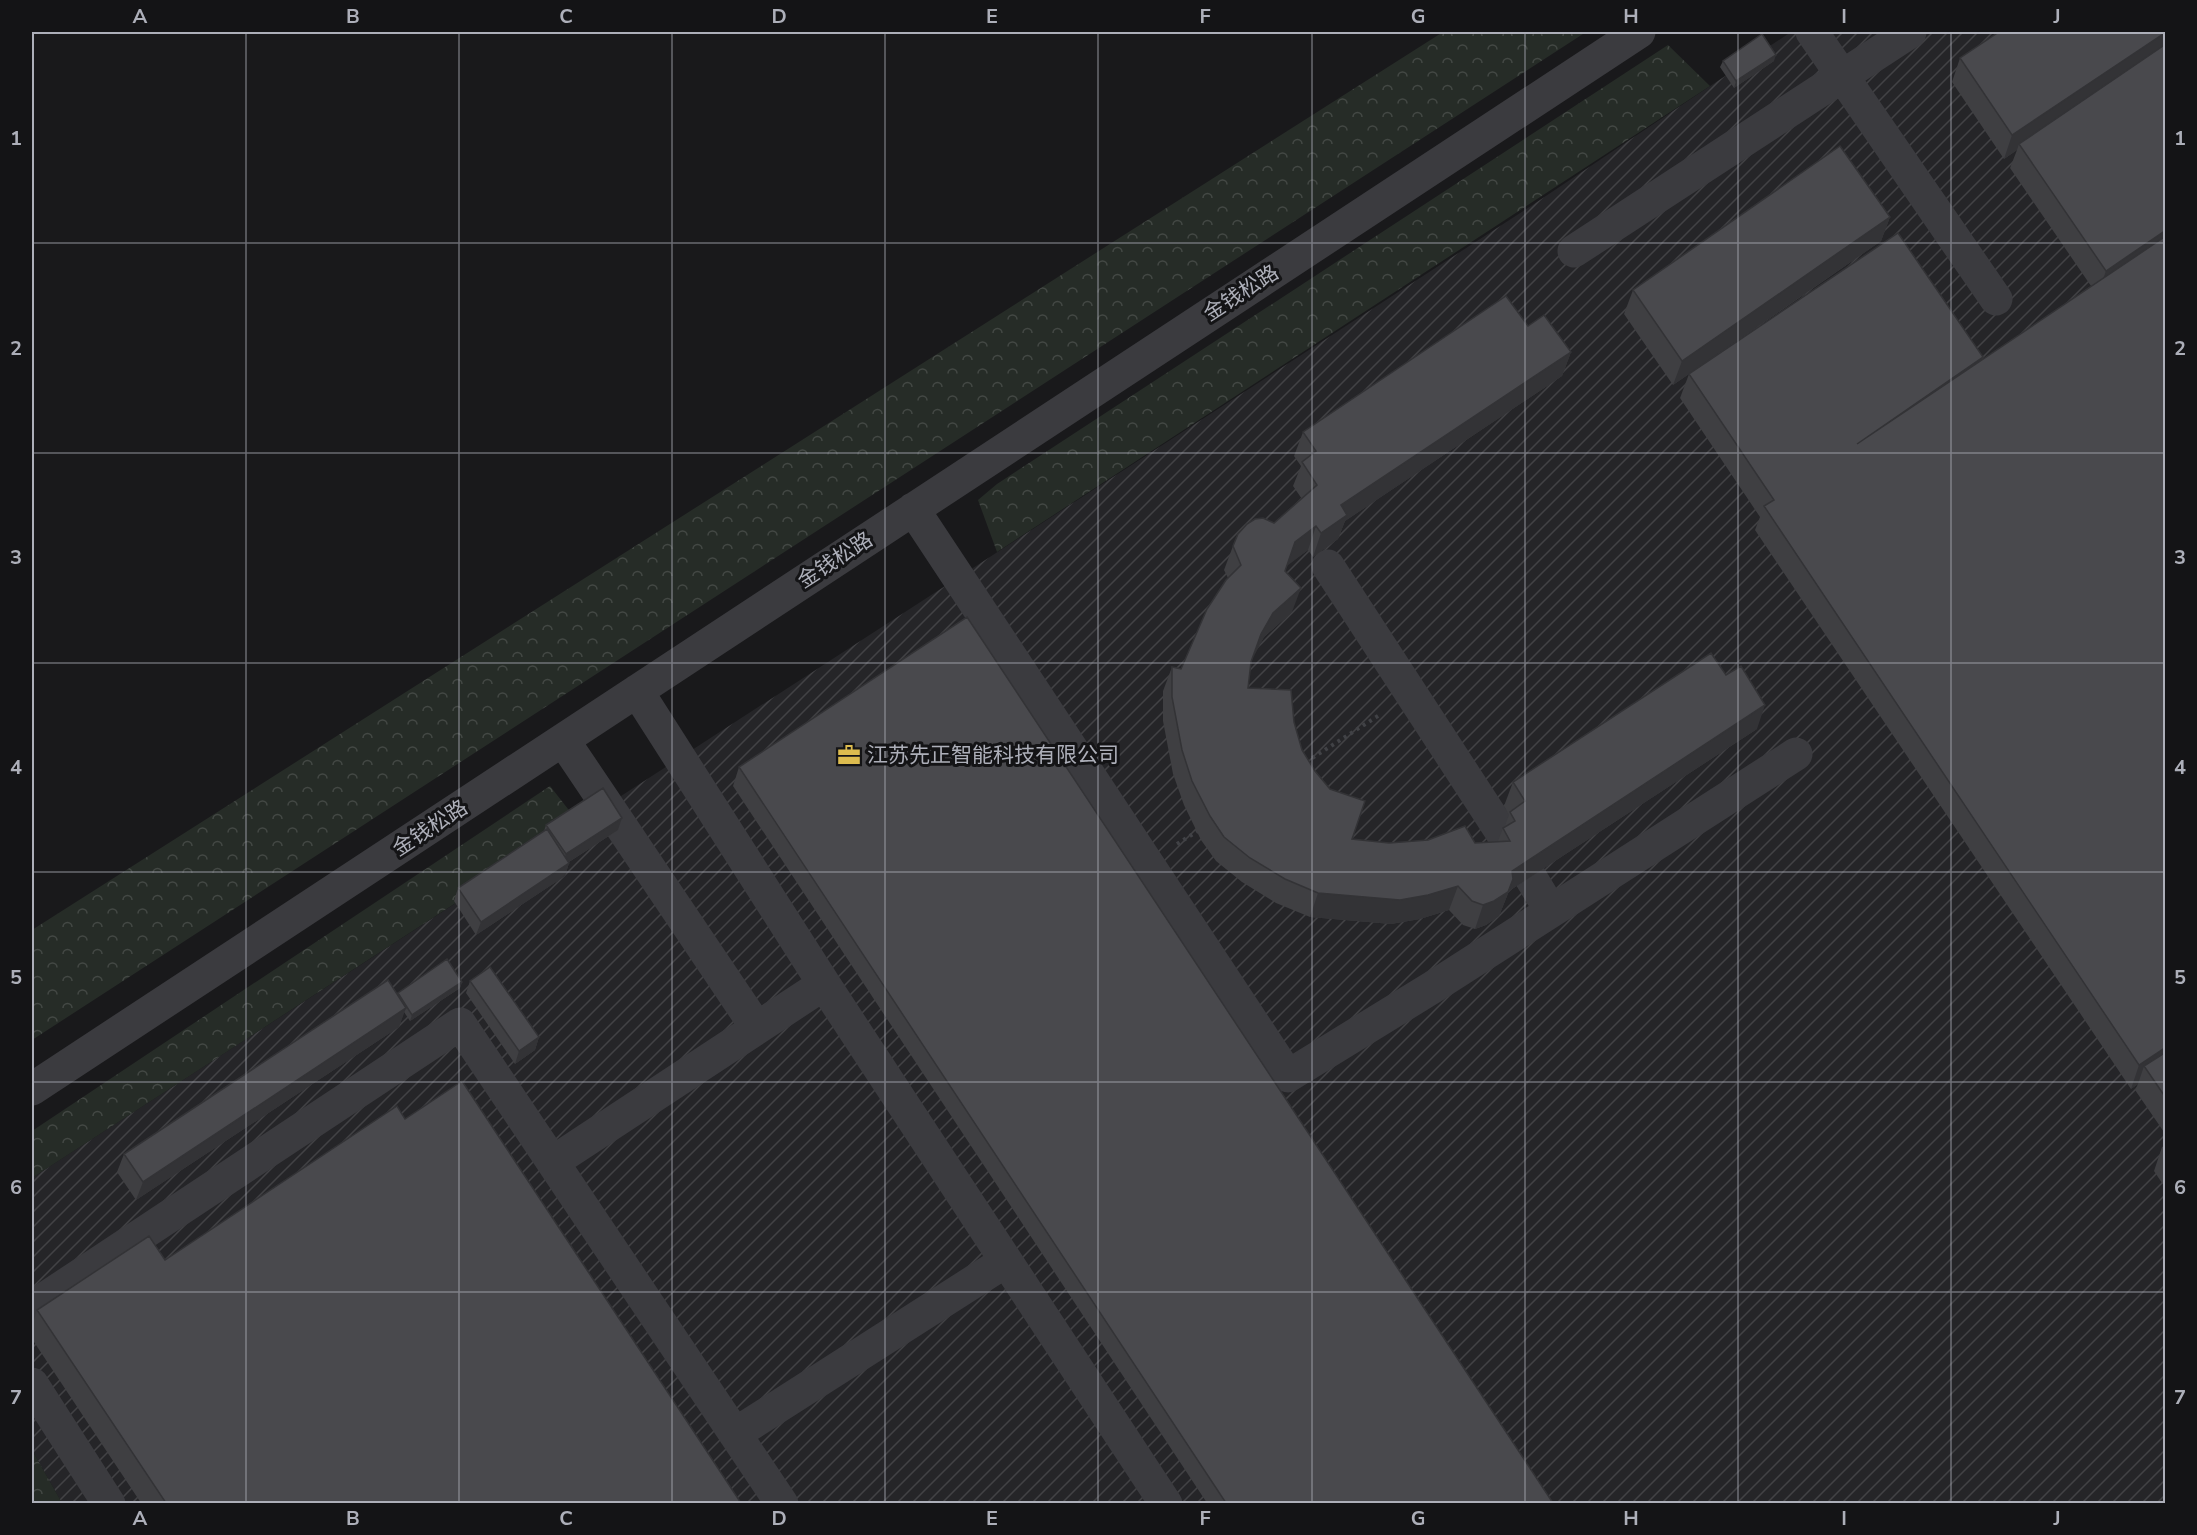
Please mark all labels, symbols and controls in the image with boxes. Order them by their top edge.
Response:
text: A [133,3,148,30]
text: B [346,3,360,30]
text: C [559,3,573,30]
text: D [771,3,787,30]
text: E [986,3,998,30]
text: F [1199,3,1211,30]
text: G [1411,3,1425,30]
text: H [1623,3,1639,30]
text: I [1841,3,1847,30]
text: J [2052,3,2061,30]
text: 1 [10,125,22,152]
text: 1 [2174,125,2186,152]
street label: 金钱松路 [1198,258,1284,328]
text: 2 [10,335,22,362]
text: 2 [2174,335,2186,362]
street label: 金钱松路 [792,525,878,595]
text: 3 [10,544,22,571]
text: 3 [2174,544,2186,571]
place label: 江苏先正智能科技有限公司 [867,741,1119,769]
office icon: 江苏先正智能科技有限公司 [836,742,862,768]
text: 4 [10,754,22,781]
text: 4 [2174,754,2186,781]
street label: 金钱松路 [387,793,473,863]
text: 5 [10,964,22,991]
text: 5 [2174,964,2186,991]
text: 6 [10,1174,22,1201]
text: 6 [2174,1174,2186,1201]
text: 7 [10,1384,22,1411]
text: 7 [2174,1384,2186,1411]
text: A [133,1505,148,1532]
text: B [346,1505,360,1532]
text: C [559,1505,573,1532]
text: D [771,1505,787,1532]
text: E [986,1505,998,1532]
text: F [1199,1505,1211,1532]
text: G [1411,1505,1425,1532]
text: H [1623,1505,1639,1532]
text: I [1841,1505,1847,1532]
text: J [2052,1505,2061,1532]

